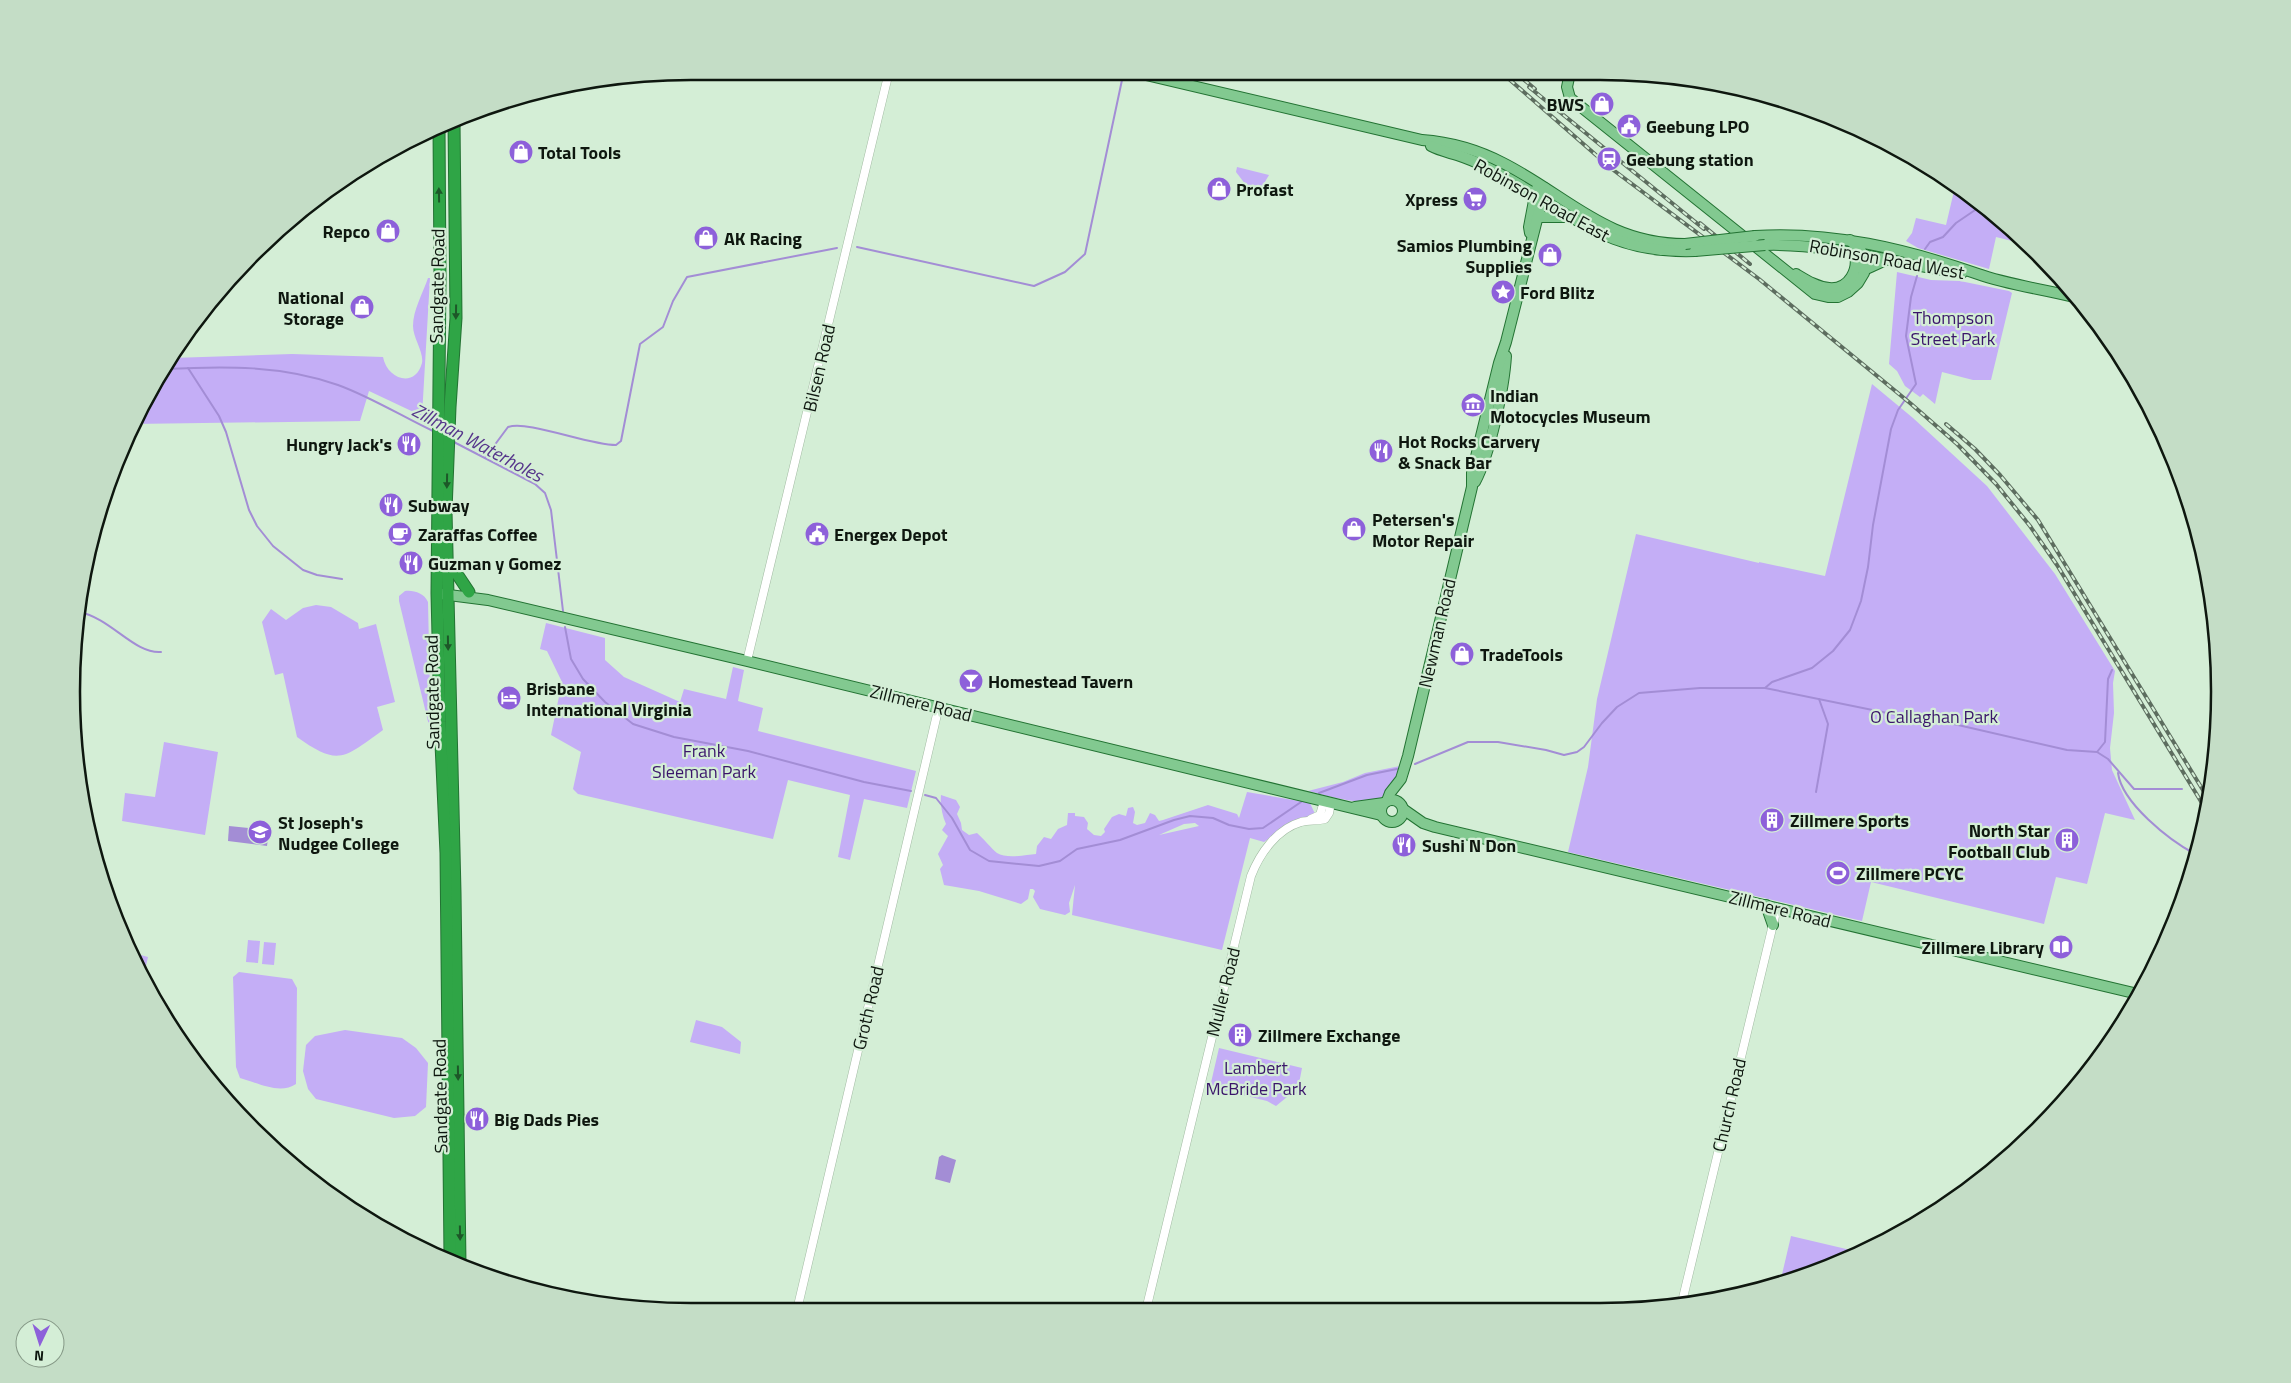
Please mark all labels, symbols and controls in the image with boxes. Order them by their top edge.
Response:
place label: BWS [1547,91,1584,118]
shop icon: BWS [1589,91,1615,117]
public building icon: Geebung LPO [1616,113,1642,139]
place label: Geebung LPO [1646,113,1749,140]
shop icon: Total Tools [508,139,534,165]
place label: Total Tools [538,139,621,166]
station icon: Geebung station [1596,146,1622,172]
place label: Geebung station [1626,146,1754,173]
street label: Robinson Road East [1469,151,1615,249]
shop icon: Profast [1206,176,1232,202]
place label: Profast [1236,176,1294,203]
one-way arrow [435,186,443,202]
place label: Xpress [1405,186,1458,213]
supermarket icon: Xpress [1462,186,1488,212]
place label: Repco [322,218,370,245]
shop icon: Repco [375,218,401,244]
shop icon: AK Racing [693,225,719,251]
place label: AK Racing [724,225,802,252]
street label: Sandgate Road [423,228,451,344]
place label: Samios Plumbing Supplies [1397,232,1532,280]
street label: Robinson Road West [1807,232,1967,286]
shop icon: Samios Plumbing Supplies [1537,242,1563,268]
place icon: Ford Blitz [1490,279,1516,305]
place label: Ford Blitz [1520,279,1595,306]
place label: National Storage [278,284,344,332]
shop icon: National Storage [349,294,375,320]
one-way arrow [452,304,460,320]
park label: Thompson Street Park [1911,304,1996,352]
street label: Bilsen Road [796,321,842,415]
place label: Indian Motocycles Museum [1490,382,1651,430]
museum icon: Indian Motocycles Museum [1460,392,1486,418]
water label: Zillman Waterholes [407,395,550,490]
place label: Hot Rocks Carvery & Snack Bar [1398,428,1540,476]
place label: Hungry Jack's [286,431,392,458]
restaurant icon: Hungry Jack's [396,431,422,457]
restaurant icon: Hot Rocks Carvery & Snack Bar [1368,438,1394,464]
one-way arrow [442,473,450,489]
restaurant icon: Subway [378,492,404,518]
place label: Subway [408,492,470,519]
place label: Petersen's Motor Repair [1372,506,1475,554]
shop icon: Petersen's Motor Repair [1341,516,1367,542]
cafe icon: Zaraffas Coffee [387,521,413,547]
place label: Zaraffas Coffee [418,521,538,548]
public building icon: Energex Depot [804,521,830,547]
place label: Energex Depot [834,521,948,548]
restaurant icon: Guzman y Gomez [398,550,424,576]
place label: Guzman y Gomez [428,550,561,577]
street label: Newman Road [1411,576,1463,690]
street label: Sandgate Road [418,634,446,750]
one-way arrow [445,635,453,651]
shop icon: TradeTools [1449,641,1475,667]
place label: TradeTools [1480,641,1563,668]
bar icon: Homestead Tavern [958,668,984,694]
place label: Homestead Tavern [988,668,1133,695]
place label: Brisbane International Virginia [526,675,692,723]
street label: Zillmere Road [867,677,975,729]
hotel icon: Brisbane International Virginia [496,685,522,711]
park label: O Callaghan Park [1870,703,1998,730]
park label: Frank Sleeman Park [652,737,756,785]
building icon: Zillmere Sports [1759,807,1785,833]
place label: Zillmere Sports [1790,807,1909,834]
place label: St Joseph's Nudgee College [278,809,399,857]
place label: North Star Football Club [1948,817,2050,865]
school or university icon: St Joseph's Nudgee College [247,819,273,845]
building icon: North Star Football Club [2054,827,2080,853]
restaurant icon: Sushi N Don [1391,832,1417,858]
place label: Sushi N Don [1422,832,1516,859]
sports icon: Zillmere PCYC [1825,860,1851,886]
place label: Zillmere PCYC [1856,860,1964,887]
street label: Zillmere Road [1726,883,1834,935]
place label: Zillmere Library [1921,934,2044,961]
library icon: Zillmere Library [2048,934,2074,960]
street label: Muller Road [1199,944,1247,1040]
street label: Groth Road [845,963,891,1053]
building icon: Zillmere Exchange [1227,1022,1253,1048]
place label: Zillmere Exchange [1258,1022,1400,1049]
street label: Sandgate Road [426,1038,454,1154]
park label: Lambert McBride Park [1205,1054,1307,1102]
street label: Church Road [1705,1055,1753,1155]
one-way arrow [454,1066,462,1082]
restaurant icon: Big Dads Pies [464,1106,490,1132]
place label: Big Dads Pies [494,1106,599,1133]
one-way arrow [456,1226,464,1242]
north arrow [15,1318,65,1368]
text: N [33,1346,45,1367]

